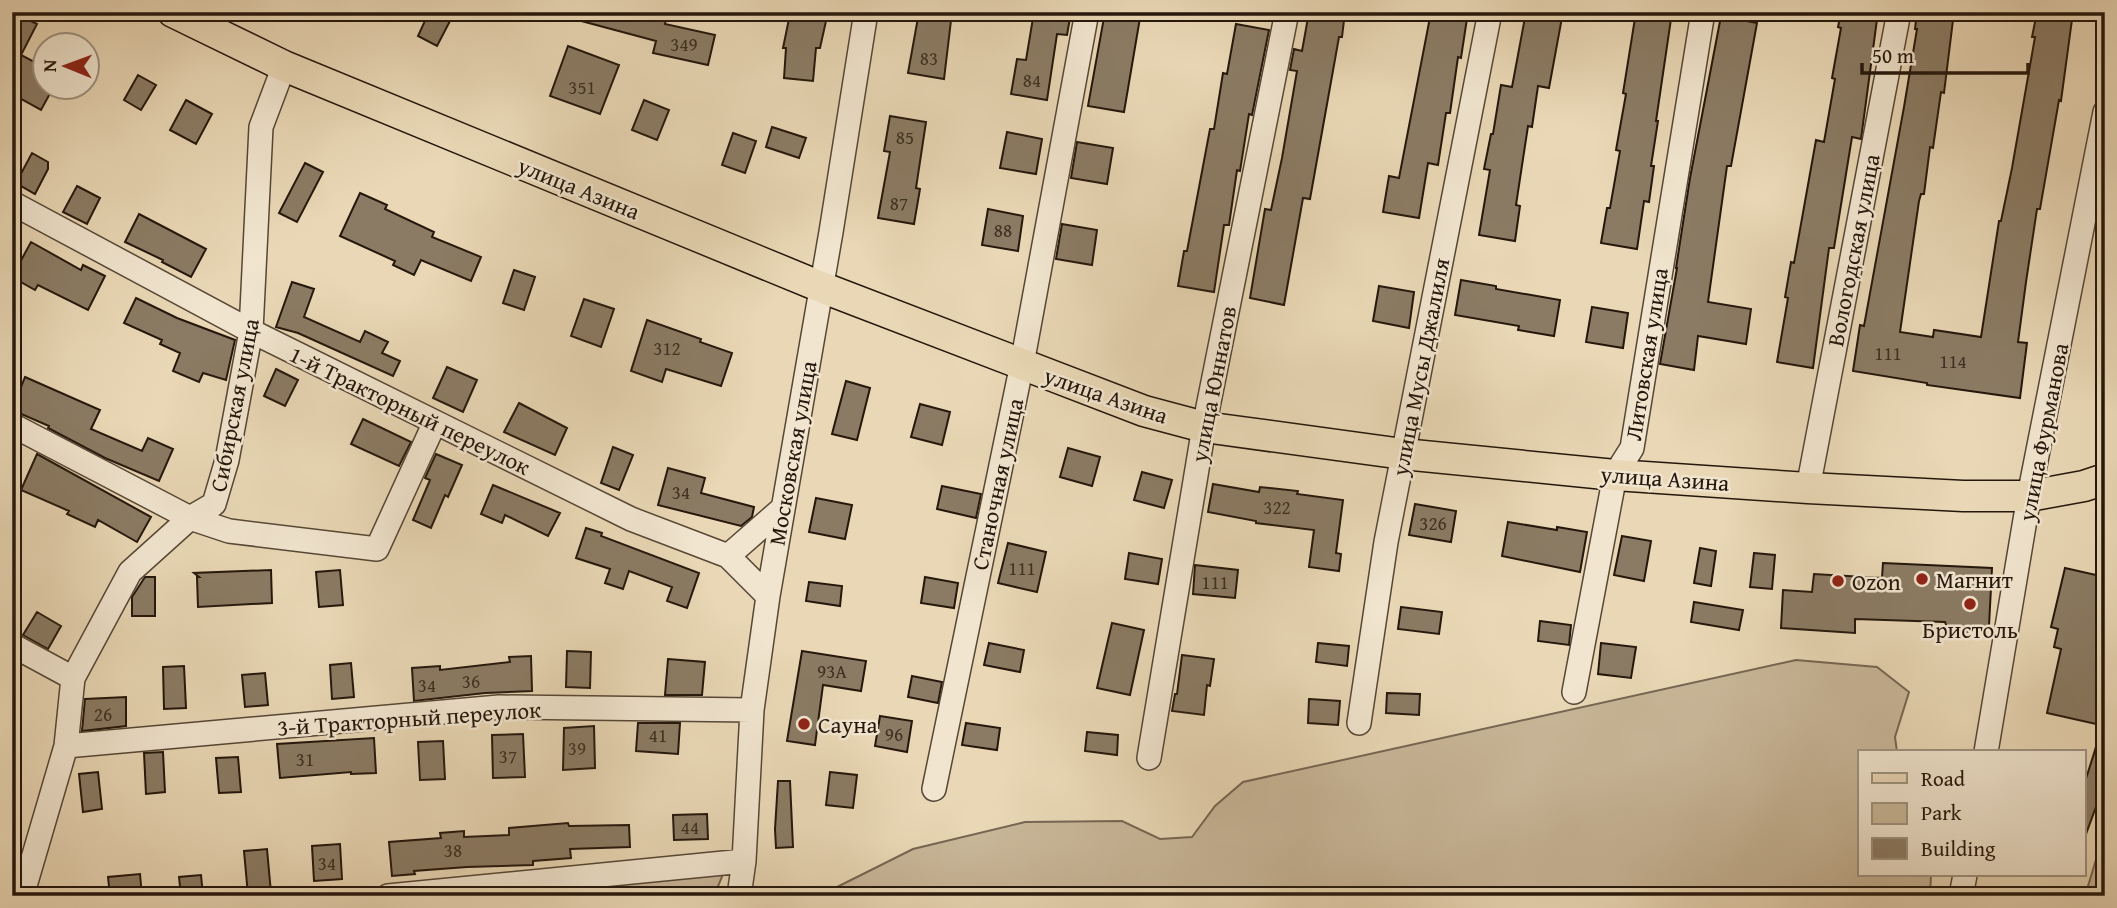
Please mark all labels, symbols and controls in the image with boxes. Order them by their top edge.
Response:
house number: 349 [670,30,698,58]
north arrow [32,32,102,102]
scale bar [1862,32,2028,76]
text: 50 m [1872,40,1914,71]
house number: 83 [920,44,938,72]
text: N [35,59,63,72]
house number: 84 [1023,66,1041,94]
house number: 351 [568,73,596,101]
house number: 85 [896,123,914,151]
street label: улица Азина [512,148,645,227]
street label: Вологодская улица [1818,151,1888,349]
house number: 87 [890,189,908,217]
house number: 88 [994,216,1012,244]
street label: улица Мусы Джалиля [1382,255,1457,480]
street label: Литовская улица [1616,265,1676,443]
street label: улица Юннатов [1181,303,1244,466]
street label: Сибирская улица [201,315,267,495]
house number: 312 [653,334,681,362]
street label: 1-й Тракторный переулок [284,337,536,483]
house number: 111 [1874,339,1902,367]
street label: улица Фурманова [2009,340,2076,525]
house number: 114 [1939,347,1967,375]
street label: Московская улица [760,358,824,548]
street label: улица Азина [1039,358,1172,432]
street label: Станочная улица [963,395,1031,573]
street label: улица Азина [1598,457,1731,499]
house number: 34 [672,478,690,506]
house number: 322 [1263,493,1291,521]
house number: 326 [1419,509,1447,537]
house number: 111 [1008,554,1036,582]
place label: Магнит [1936,563,2013,596]
place label: Ozon [1852,565,1901,598]
house number: 111 [1201,568,1229,596]
marker: Магнит [1914,571,1930,587]
marker: Ozon [1830,573,1846,589]
marker: Бристоль [1962,596,1978,612]
place label: Бристоль [1922,613,2018,646]
house number: 93А [817,657,847,685]
house number: 36 [462,667,480,695]
house number: 34 [418,671,436,699]
street label: 3-й Тракторный переулок [276,692,542,744]
house number: 26 [94,700,112,728]
place label: Сауна [818,708,878,741]
marker: Сауна [796,716,812,732]
house number: 96 [885,720,903,748]
house number: 41 [649,721,667,749]
house number: 39 [568,734,586,762]
house number: 37 [499,742,517,770]
house number: 31 [296,745,314,773]
legend [1858,750,2086,876]
text: Road [1921,763,1966,794]
text: Park [1921,797,1962,828]
house number: 44 [681,813,699,841]
text: Building [1921,833,1996,864]
house number: 38 [444,836,462,864]
house number: 34 [318,849,336,877]

